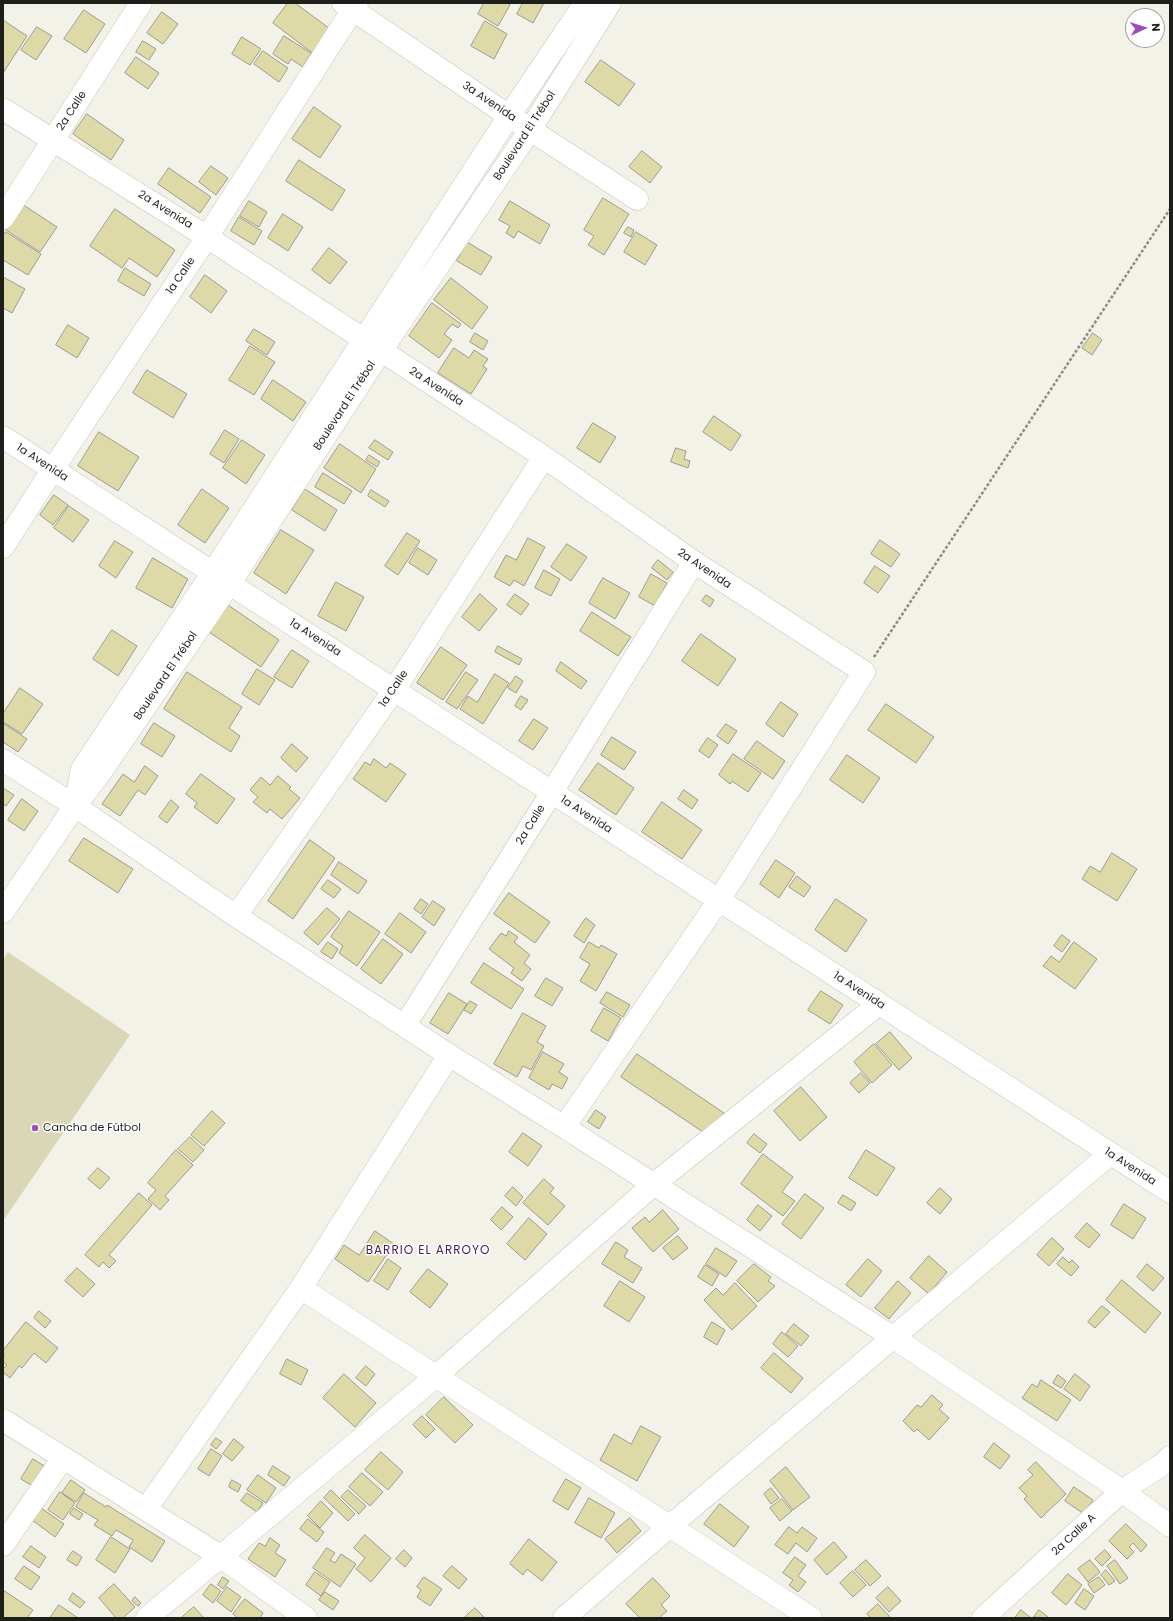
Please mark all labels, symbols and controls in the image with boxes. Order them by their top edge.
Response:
north arrow [1125,8,1165,48]
text: N [1148,23,1164,32]
street label: 3a Avenida [460,79,518,125]
street label: 2a Calle [54,89,90,133]
street label: Boulevard El Trébol [491,89,559,183]
street label: 2a Avenida [135,188,195,232]
street label: 1a Calle [164,255,198,297]
street label: Boulevard El Trébol [311,359,379,453]
street label: 2a Avenida [407,365,465,409]
street label: 1a Avenida [14,441,70,485]
street label: 2a Avenida [675,546,733,592]
street label: 1a Avenida [287,616,343,660]
street label: Boulevard El Trébol [132,629,200,723]
street label: 1a Calle [377,668,411,710]
street label: 1a Avenida [558,793,614,837]
street label: 2a Calle [514,802,548,848]
street label: 1a Avenida [831,969,887,1013]
place label: Cancha de Fútbol [43,1121,141,1135]
marker: Cancha de Fútbol [30,1123,40,1133]
street label: 1a Avenida [1102,1145,1158,1189]
district label: BARRIO EL ARROYO [366,1244,490,1258]
street label: 2a Calle A [1049,1511,1099,1559]

